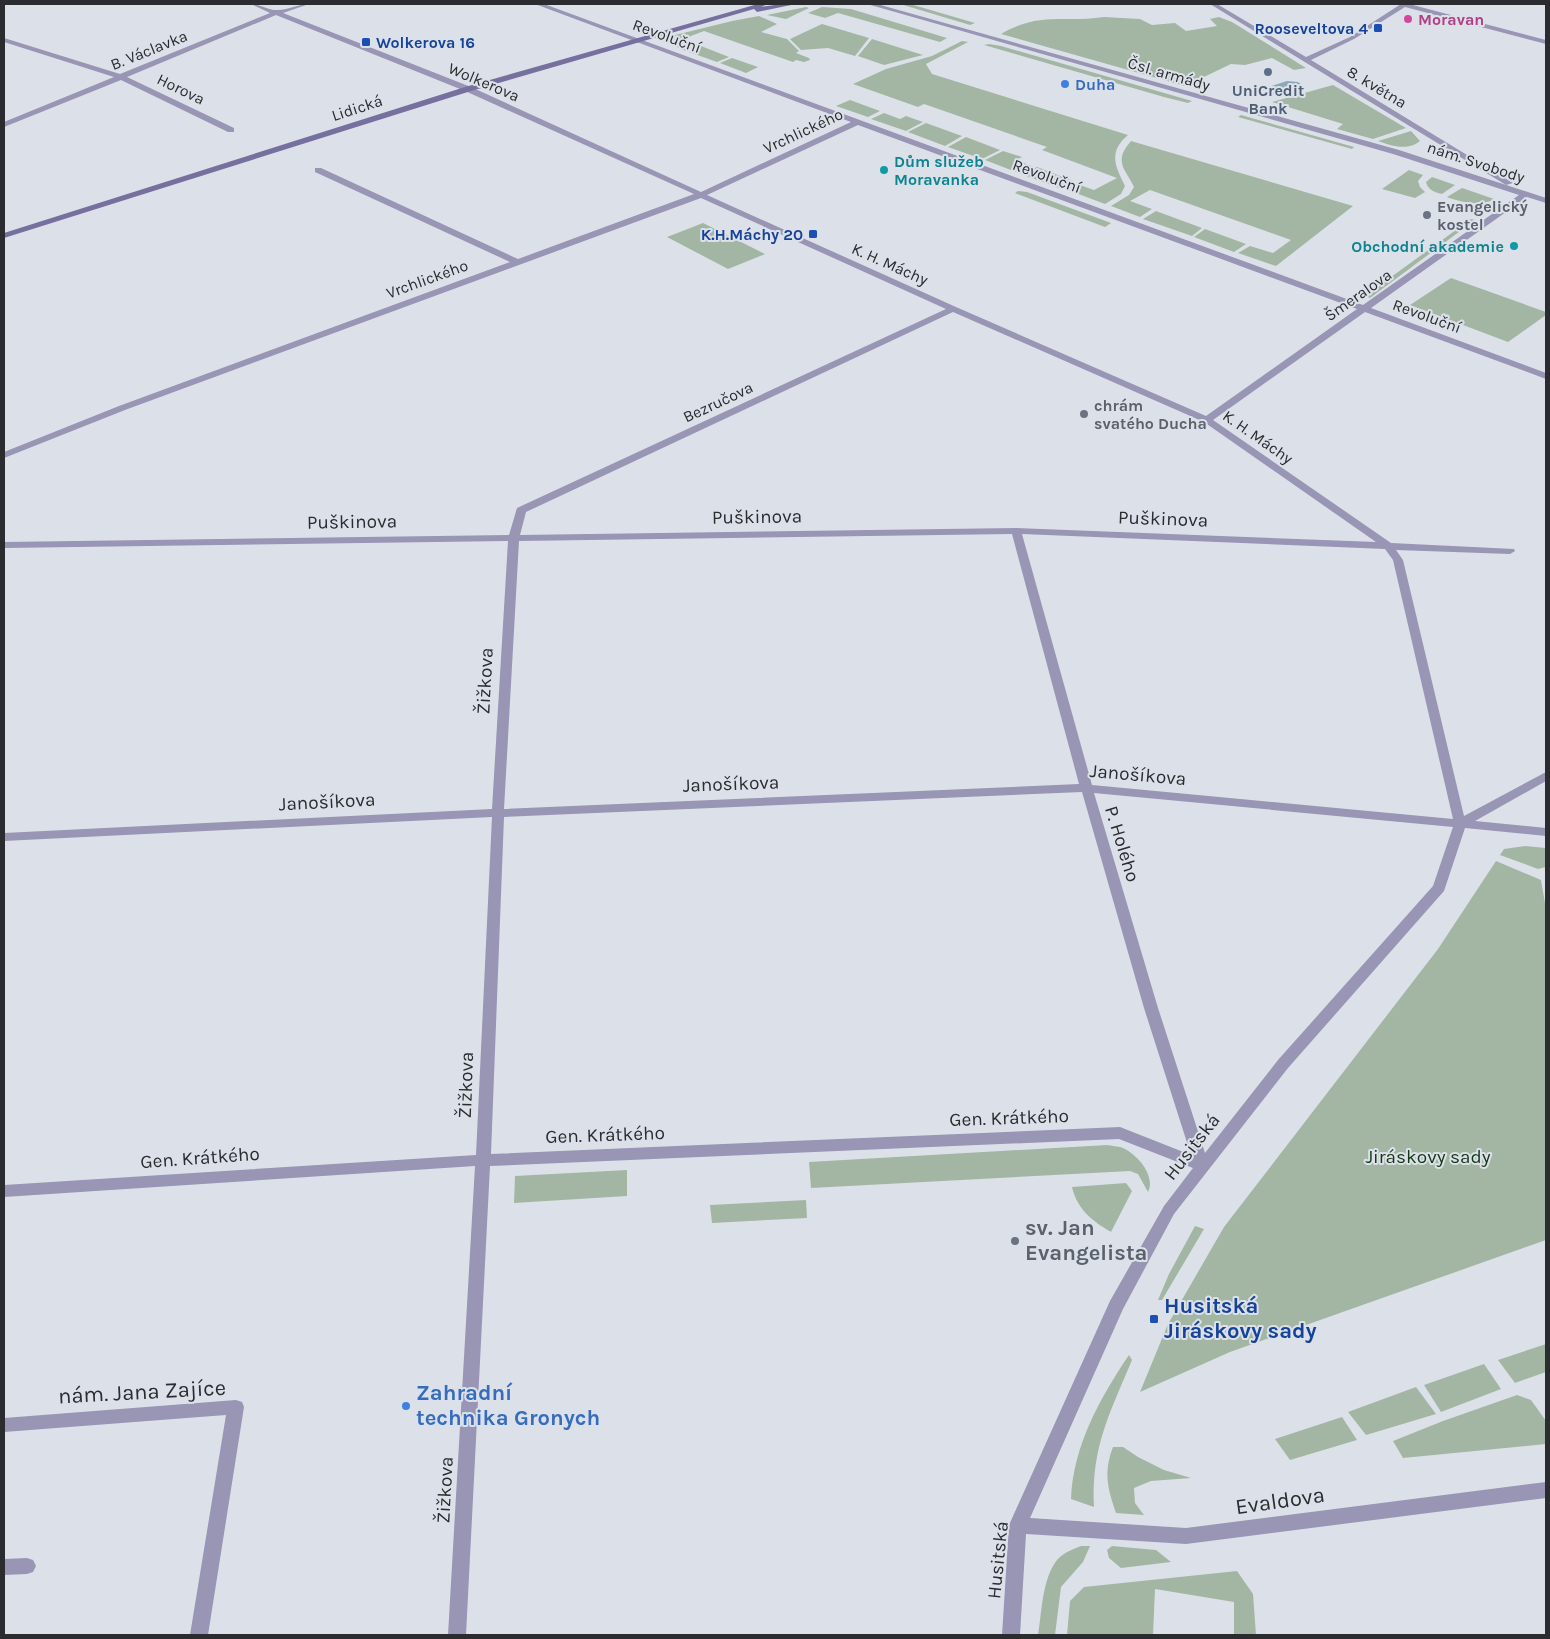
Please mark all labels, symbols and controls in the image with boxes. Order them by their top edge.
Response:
place label: Moravan [1418,10,1484,29]
marker: Moravan [1402,13,1414,25]
street label: Revoluční [630,15,704,57]
place label: Rooseveltova 4 [1254,19,1368,38]
marker: Rooseveltova 4 [1372,22,1384,34]
street label: B. Václavka [108,26,190,74]
place label: Wolkerova 16 [376,33,475,52]
marker: Wolkerova 16 [360,36,372,48]
street label: Čsl. armády [1126,53,1213,95]
street label: Wolkerova [445,58,523,106]
street label: 8. května [1344,62,1410,112]
marker: UniCredit Bank [1262,66,1274,78]
street label: Horova [154,69,208,109]
place label: Duha [1075,75,1115,94]
marker: Duha [1059,78,1071,90]
place label: UniCredit Bank [1232,81,1304,118]
street label: Lidická [329,91,385,125]
street label: Vrchlického [760,104,846,158]
street label: nám. Svobody [1425,137,1528,187]
place label: Dům služeb Moravanka [894,152,984,189]
street label: Revoluční [1010,155,1084,197]
marker: Dům služeb Moravanka [878,164,890,176]
place label: Evangelický kostel [1437,197,1528,234]
marker: Evangelický kostel [1421,209,1433,221]
place label: K.H.Máchy 20 [701,225,803,244]
marker: K.H.Máchy 20 [807,228,819,240]
place label: Obchodní akademie [1351,237,1504,256]
street label: K. H. Máchy [849,239,932,289]
marker: Obchodní akademie [1508,240,1520,252]
street label: Vrchlického [384,255,470,303]
street label: Šmeralova [1321,265,1395,325]
street label: Revoluční [1390,295,1464,337]
street label: Bezručova [680,378,756,426]
place label: chrám svatého Ducha [1094,396,1207,433]
street label: K. H. Máchy [1219,406,1297,468]
marker: chrám svatého Ducha [1078,408,1090,420]
street label: Puškinova [712,505,802,529]
street label: Puškinova [1118,506,1208,532]
street label: Puškinova [307,510,397,534]
street label: Žižkova [472,647,498,715]
street label: Janošíkova [1089,760,1187,790]
street label: Janošíkova [682,771,780,797]
street label: Janošíkova [278,788,376,816]
street label: P. Holého [1100,803,1144,885]
street label: Žižkova [454,1051,478,1119]
street label: Gen. Krátkého [949,1105,1069,1131]
street label: Husitská [1159,1109,1225,1185]
street label: Gen. Krátkého [545,1122,665,1148]
street label: Gen. Krátkého [140,1143,260,1173]
park label: Jiráskovy sady [1365,1146,1491,1168]
place label: sv. Jan Evangelista [1025,1215,1147,1266]
marker: sv. Jan Evangelista [1009,1235,1021,1247]
place label: Husitská Jiráskovy sady [1164,1293,1317,1344]
marker: Husitská Jiráskovy sady [1148,1313,1160,1325]
street label: nám. Jana Zajíce [57,1375,227,1409]
place label: Zahradní technika Gronych [416,1380,600,1431]
marker: Zahradní technika Gronych [400,1400,412,1412]
street label: Žižkova [432,1456,458,1524]
street label: Evaldova [1234,1482,1326,1520]
street label: Husitská [983,1520,1013,1600]

